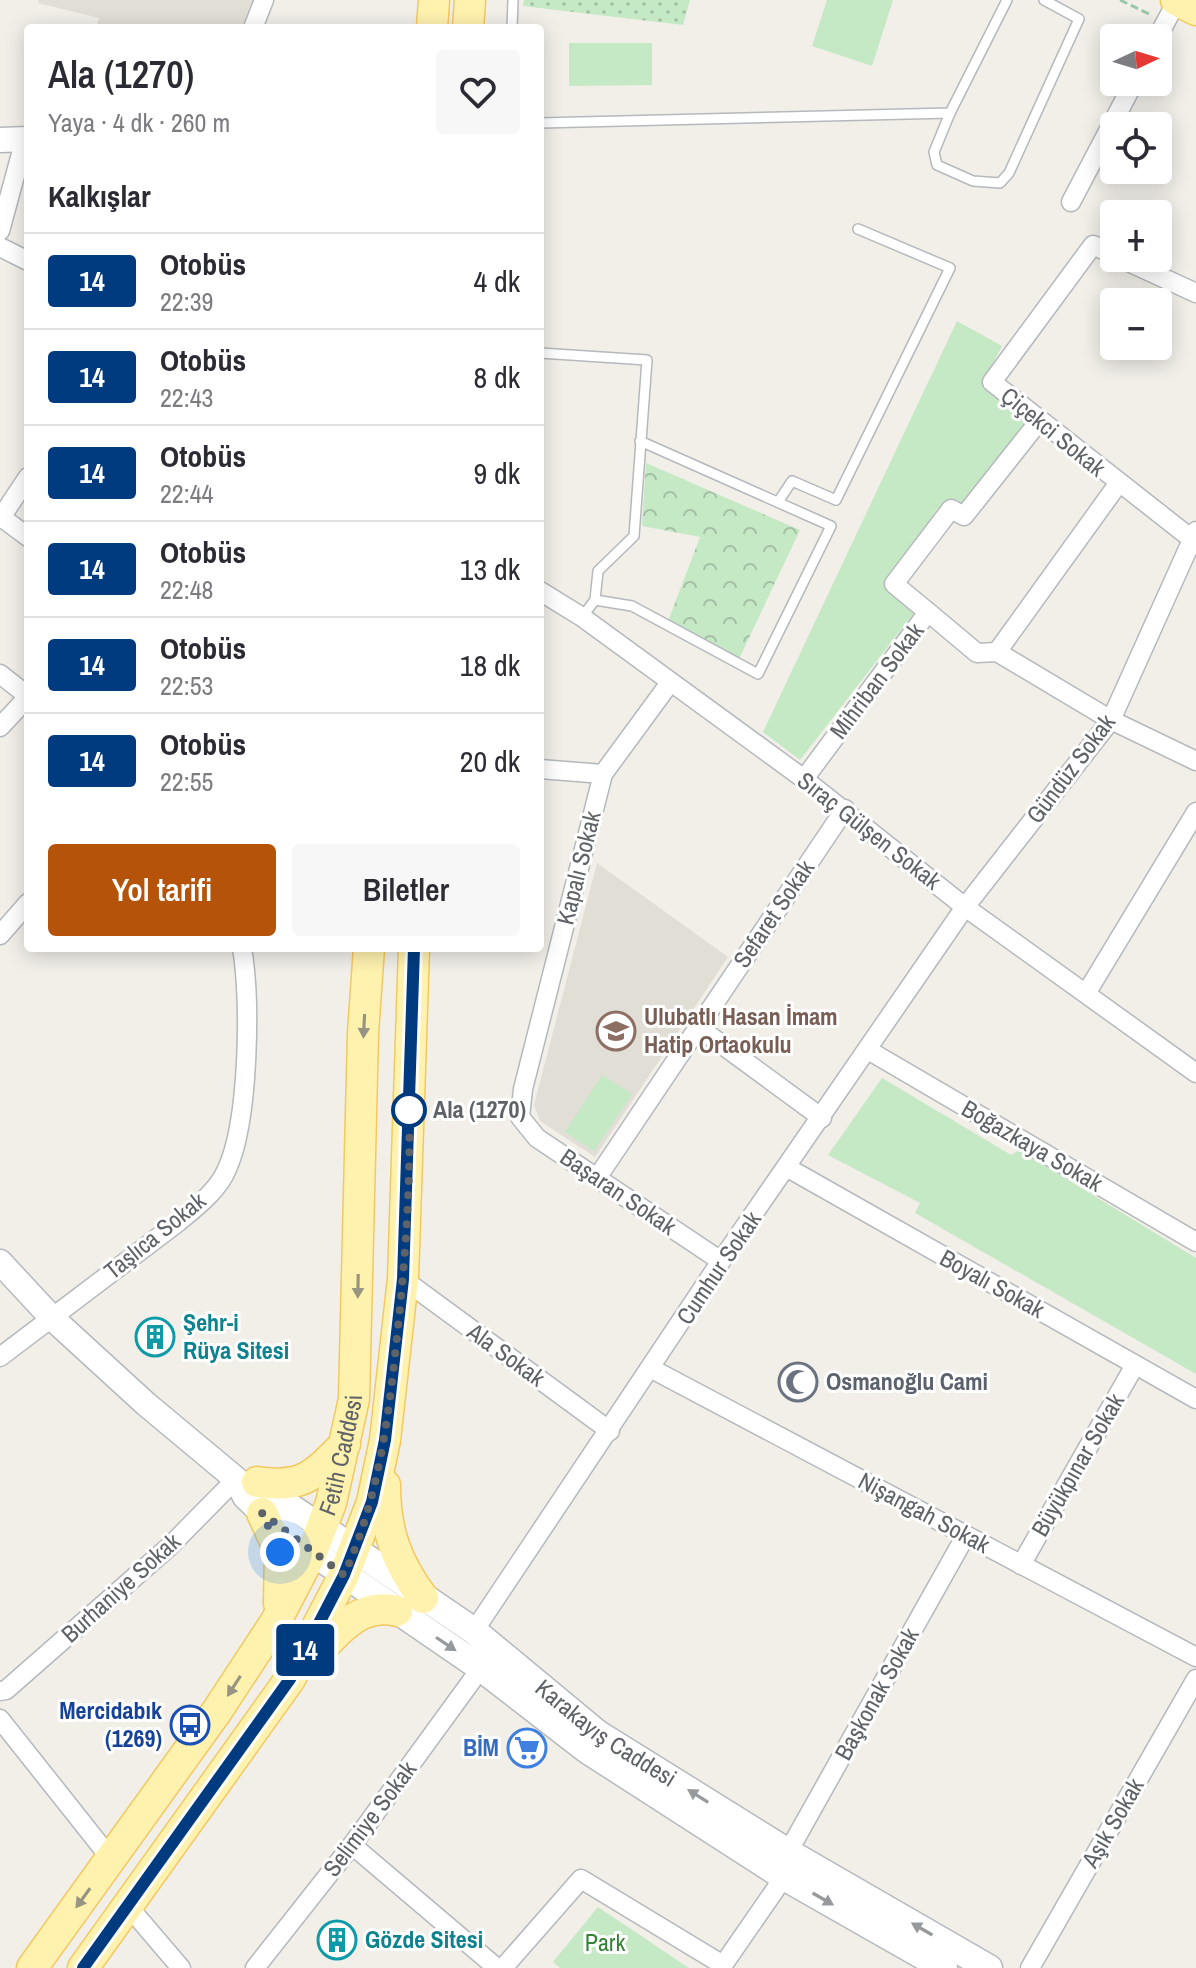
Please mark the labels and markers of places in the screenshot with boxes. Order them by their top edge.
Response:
place label: Ulubatlı Hasan İmam Hatip Ortaokulu [644,1000,838,1060]
school or university icon: Ulubatlı Hasan İmam Hatip Ortaokulu [595,1010,637,1052]
marker: Ala (1270) [392,1093,426,1127]
place label: Ala (1270) [433,1093,526,1125]
place label: Şehr-i Rüya Sitesi [183,1306,289,1366]
building icon: Şehr-i Rüya Sitesi [134,1316,176,1358]
mosque icon: Osmanoğlu Cami [777,1361,819,1403]
place label: Osmanoğlu Cami [826,1365,988,1397]
place label: Mercidabık (1269) [59,1694,162,1754]
bus stop icon: Mercidabık (1269) [169,1704,211,1746]
supermarket icon: BİM [506,1727,548,1769]
place label: BİM [463,1731,499,1763]
building icon: Gözde Sitesi [316,1919,358,1961]
place label: Gözde Sitesi [365,1923,483,1955]

